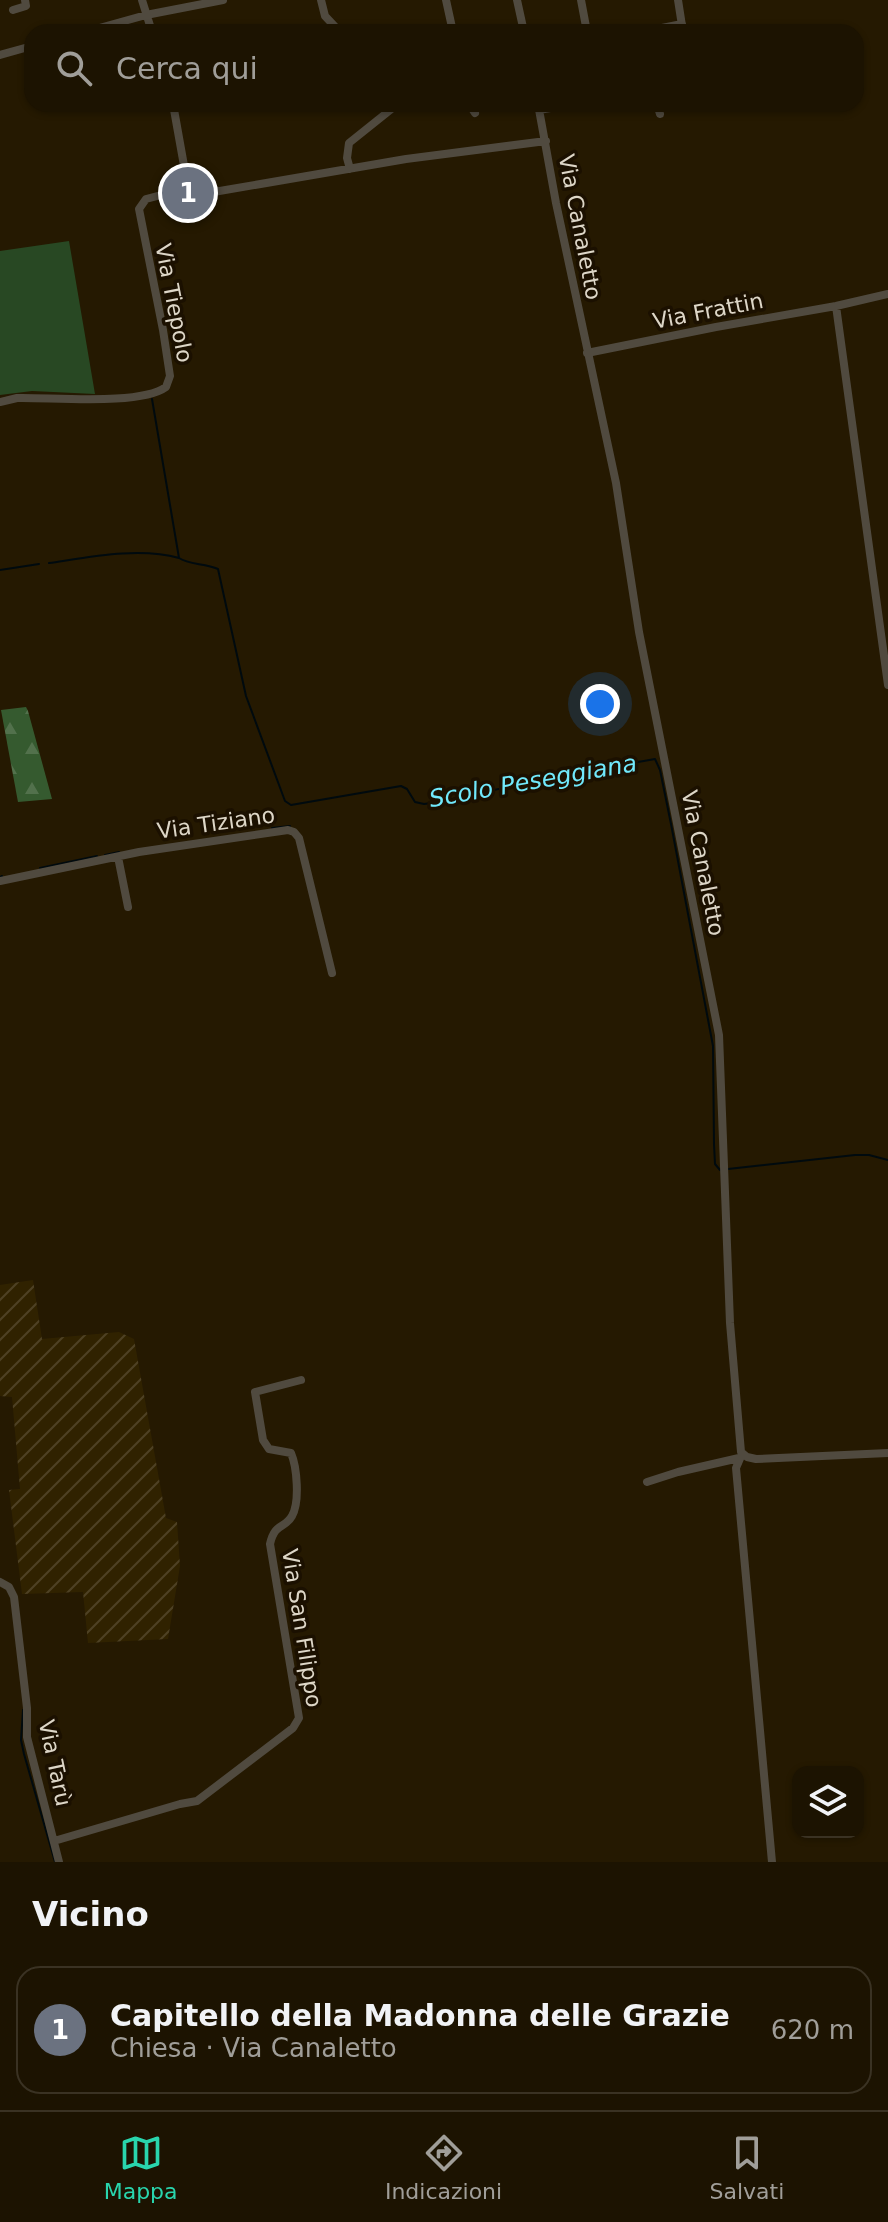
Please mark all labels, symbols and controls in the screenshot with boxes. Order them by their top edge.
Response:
search box [24,24,864,112]
icon: search [52,46,96,90]
text: Cerca qui [116,51,258,86]
street label: Via Canaletto [554,152,606,302]
pin: 1 [162,163,214,223]
street label: Via Tiepolo [150,241,198,365]
street label: Via Frattin [651,288,765,334]
your location [580,684,620,724]
water label: Scolo Peseggiana [427,749,639,813]
street label: Via Canaletto [677,788,729,938]
street label: Via Tiziano [156,802,276,844]
street label: Via San Filippo [277,1547,327,1709]
street label: Via Tarù [34,1718,76,1808]
map controls [792,1766,864,1838]
button: layers [792,1766,864,1838]
text: Vicino [32,1894,149,1934]
text: Capitello della Madonna delle Grazie [110,1998,730,2033]
text: 1 [51,2015,69,2045]
text: 620 m [771,2015,854,2045]
text: Chiesa · Via Canaletto [110,2033,397,2063]
tab: Mappa [104,2131,178,2204]
tab: Indicazioni [385,2131,502,2204]
tab: Salvati [710,2131,784,2204]

